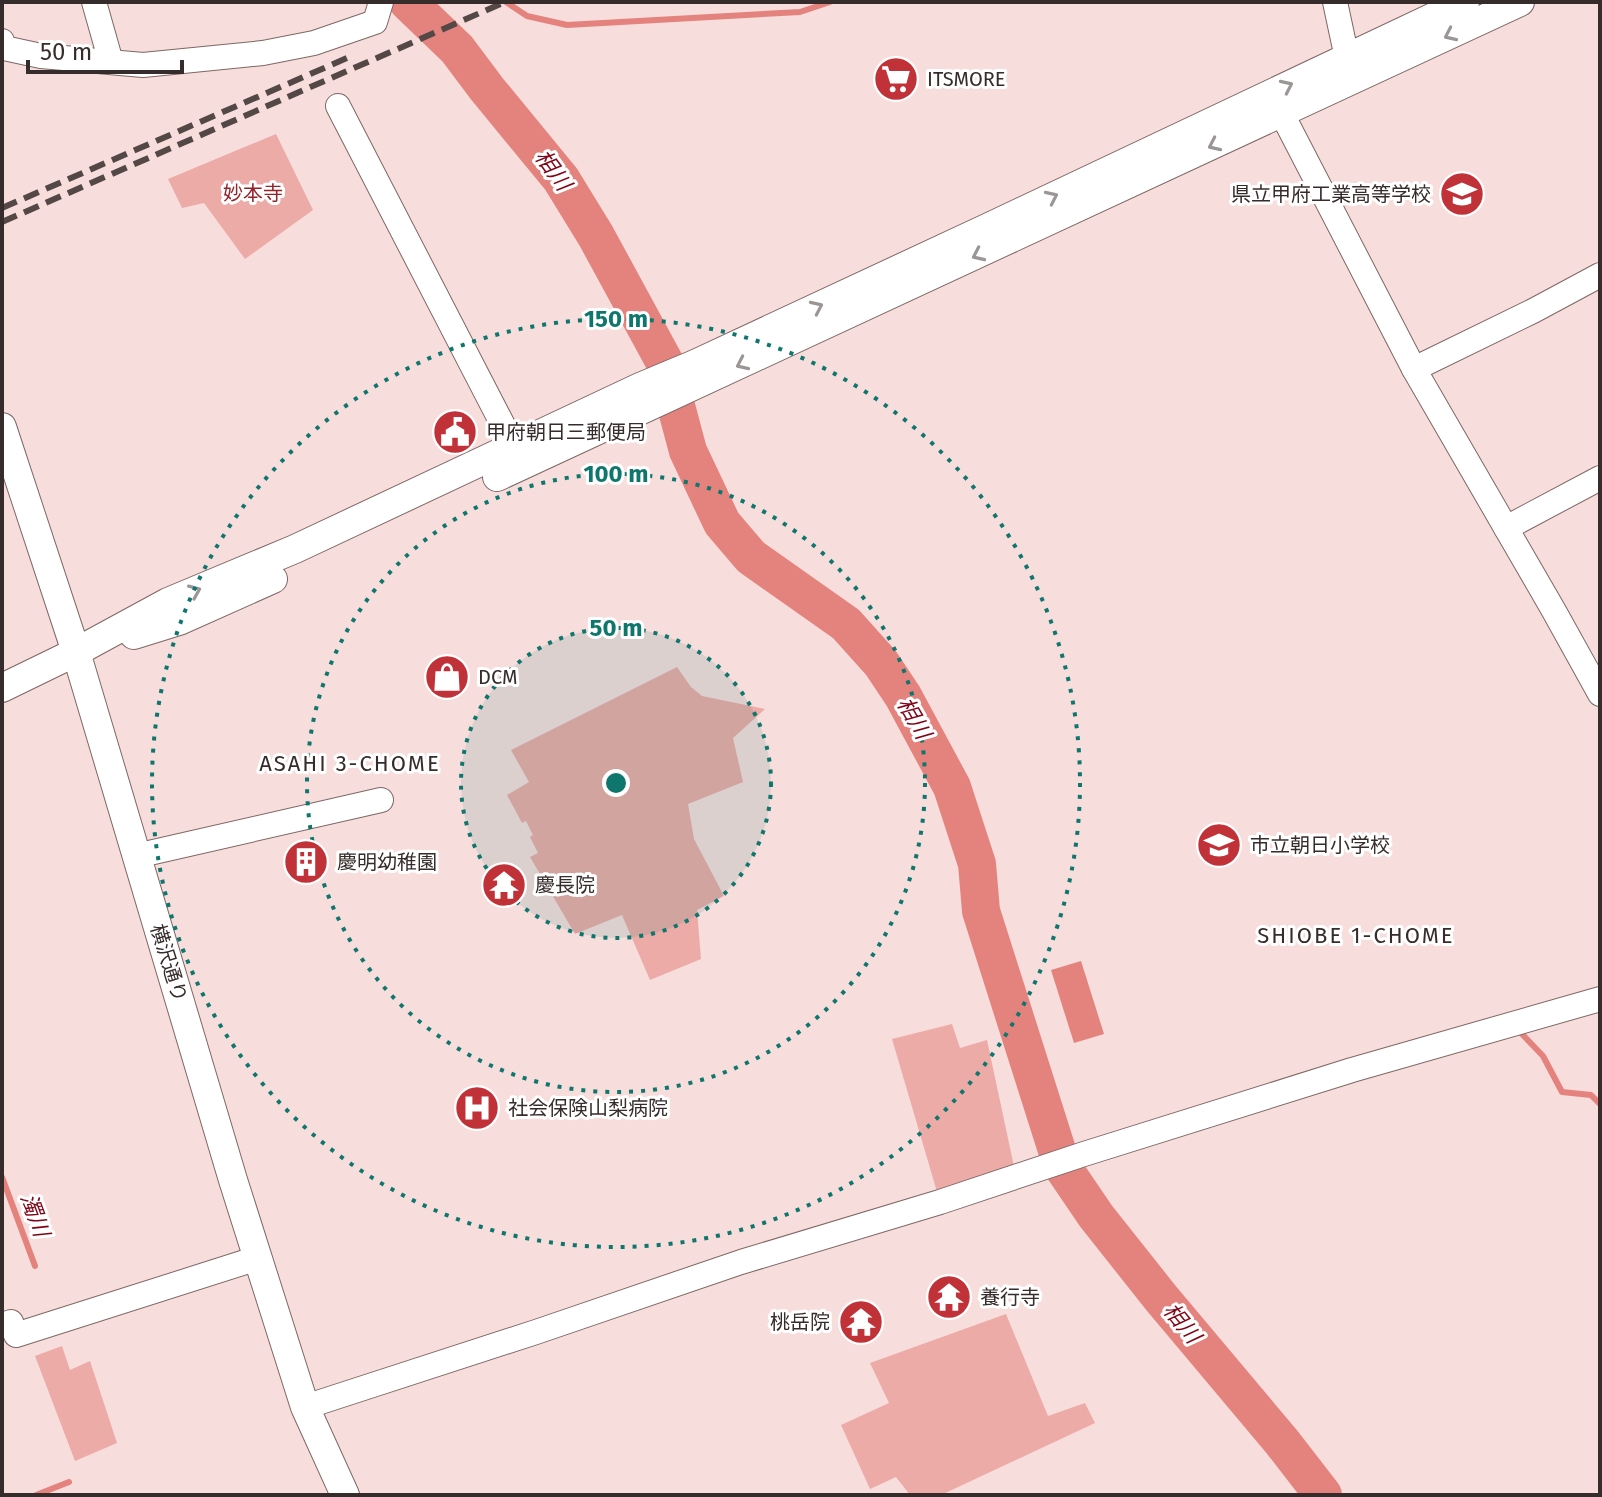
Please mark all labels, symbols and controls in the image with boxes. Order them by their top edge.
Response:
scale bar [28,24,182,74]
one-way arrow [1443,25,1458,41]
text: 50 m [40,38,92,66]
supermarket icon: ITSMORE [872,55,920,103]
place label: ITSMORE [927,67,1006,91]
one-way arrow [1279,80,1294,96]
one-way arrow [1208,136,1222,152]
water label: 相川 [529,144,578,197]
school or university icon: 県立甲府工業高等学校 [1438,170,1486,218]
park label: 妙本寺 [223,181,283,205]
place label: 県立甲府工業高等学校 [1231,182,1431,206]
one-way arrow [1044,191,1059,207]
one-way arrow [972,245,986,261]
one-way arrow [808,301,823,317]
text: 150 m [584,305,648,333]
one-way arrow [736,354,751,370]
public building icon: 甲府朝日三郵便局 [431,408,479,456]
place label: 甲府朝日三郵便局 [486,420,646,444]
text: 100 m [583,460,649,488]
one-way arrow [187,585,201,601]
text: 50 m [590,614,642,642]
shop icon: DCM [423,653,471,701]
place label: DCM [478,665,518,689]
water label: 相川 [891,692,938,746]
district label: ASAHI 3-CHOME [259,750,441,777]
centre of rings [602,769,630,797]
school or university icon: 市立朝日小学校 [1195,821,1243,869]
place label: 市立朝日小学校 [1250,833,1390,857]
building icon: 慶明幼稚園 [282,838,330,886]
place label: 慶明幼稚園 [337,850,437,874]
temple icon: 慶長院 [480,861,528,909]
place label: 慶長院 [535,873,595,897]
street label: 横沢通り [146,921,192,1005]
district label: SHIOBE 1-CHOME [1257,922,1455,949]
hospital icon: 社会保険山梨病院 [453,1084,501,1132]
place label: 社会保険山梨病院 [508,1096,668,1120]
water label: 濁川 [15,1190,56,1242]
temple icon: 養行寺 [925,1273,973,1321]
place label: 養行寺 [980,1285,1040,1309]
water label: 相川 [1158,1297,1208,1350]
temple icon: 桃岳院 [837,1298,885,1346]
place label: 桃岳院 [770,1310,830,1334]

